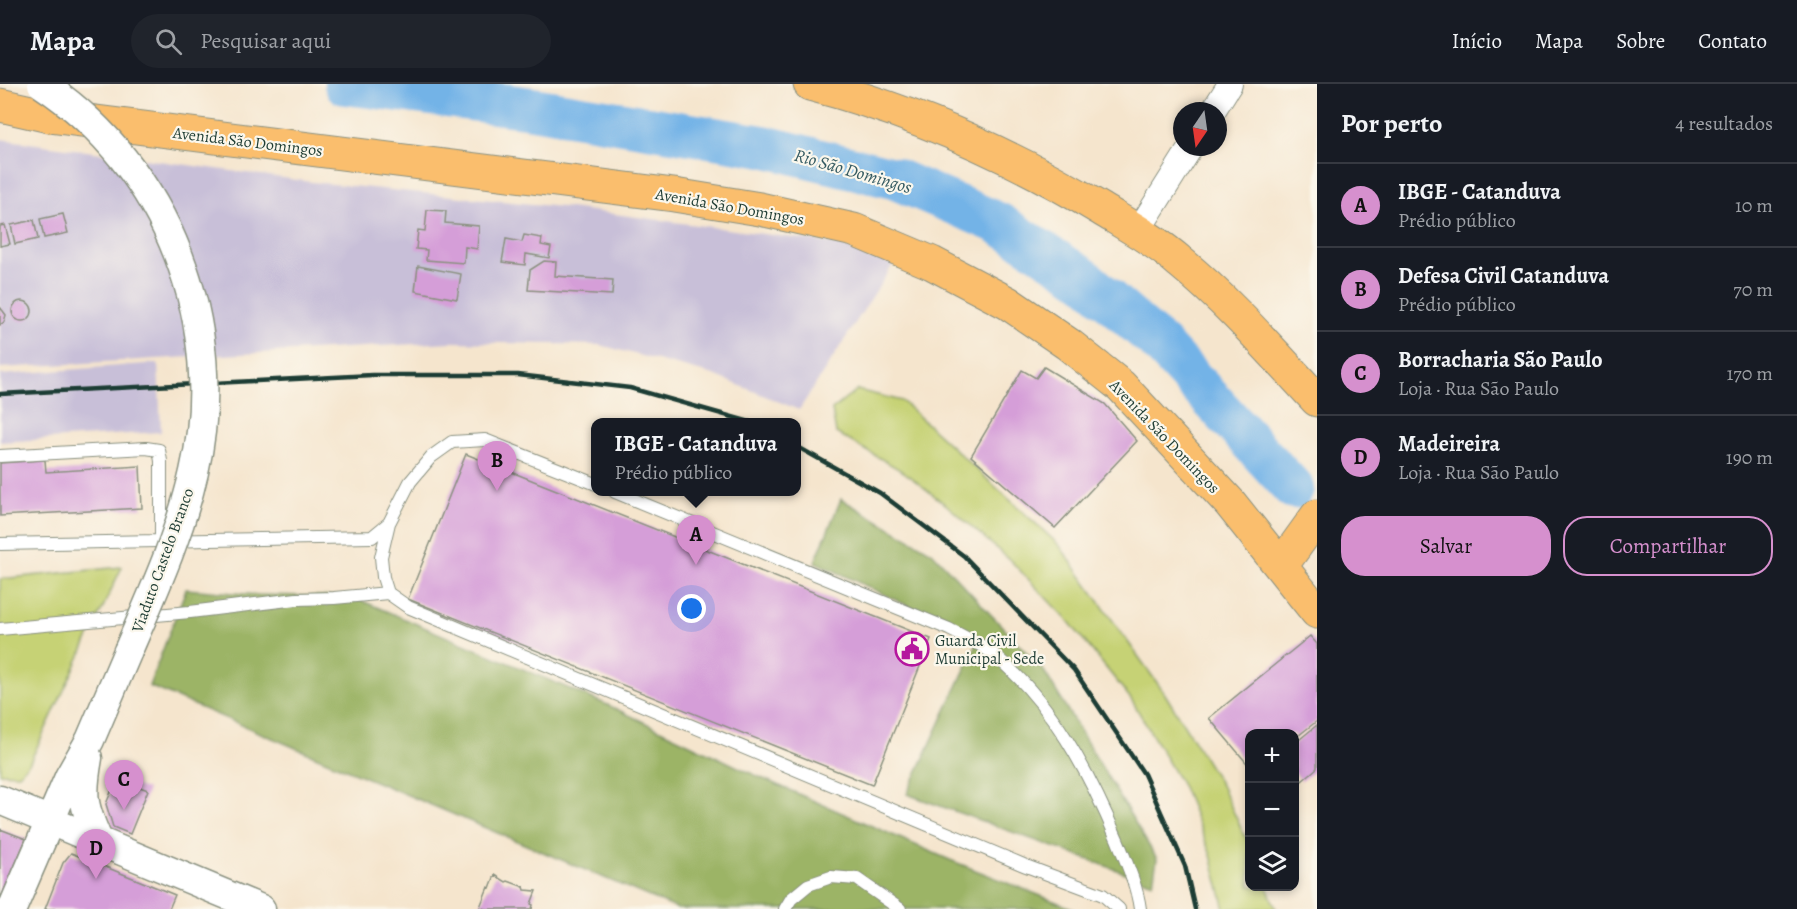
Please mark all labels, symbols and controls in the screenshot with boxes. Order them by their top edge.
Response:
search box [131,14,551,68]
text: Mapa [30,22,95,60]
icon: search [152,25,185,58]
text: Pesquisar aqui [200,26,331,56]
text: Início [1452,27,1502,55]
text: Mapa [1535,27,1583,55]
text: Sobre [1616,27,1665,55]
text: Contato [1698,27,1767,55]
north arrow [1173,102,1227,156]
text: Por perto [1341,106,1442,141]
text: 4 resultados [1675,110,1773,137]
street label: Avenida São Domingos [171,122,324,162]
water label: Rio São Domingos [792,143,914,199]
text: IBGE - Catanduva [1398,177,1561,207]
street label: Avenida São Domingos [653,183,806,231]
text: A [1354,192,1367,219]
text: 10 m [1735,192,1773,219]
text: Prédio público [1398,207,1516,234]
text: Defesa Civil Catanduva [1398,261,1609,291]
text: B [1354,276,1367,303]
text: 70 m [1733,276,1773,303]
text: Prédio público [1398,291,1516,318]
text: Borracharia São Paulo [1398,345,1603,375]
text: C [1354,360,1367,387]
text: 170 m [1727,360,1773,387]
street label: Avenida São Domingos [1103,374,1224,498]
text: Loja · Rua São Paulo [1398,375,1559,402]
popup [591,418,801,496]
text: IBGE - Catanduva [615,429,777,459]
text: Madeireira [1398,429,1500,459]
pin: B [478,442,516,491]
text: D [1354,444,1367,471]
text: 190 m [1726,444,1773,471]
text: Prédio público [615,459,732,486]
text: Loja · Rua São Paulo [1398,459,1559,486]
street label: Viaduto Castelo Branco [126,485,199,637]
pin: A [676,516,716,565]
button: Salvar [1341,516,1551,576]
button: Compartilhar [1563,516,1773,576]
your location [677,594,706,623]
place label: Guarda Civil Municipal - Sede [935,630,1044,670]
public building icon: Guarda Civil Municipal - Sede [894,631,930,667]
map controls [1245,729,1299,891]
button: + [1245,729,1299,783]
pin: C [104,760,144,810]
button: − [1245,783,1299,837]
pin: D [76,830,116,879]
button: layers [1245,837,1299,891]

